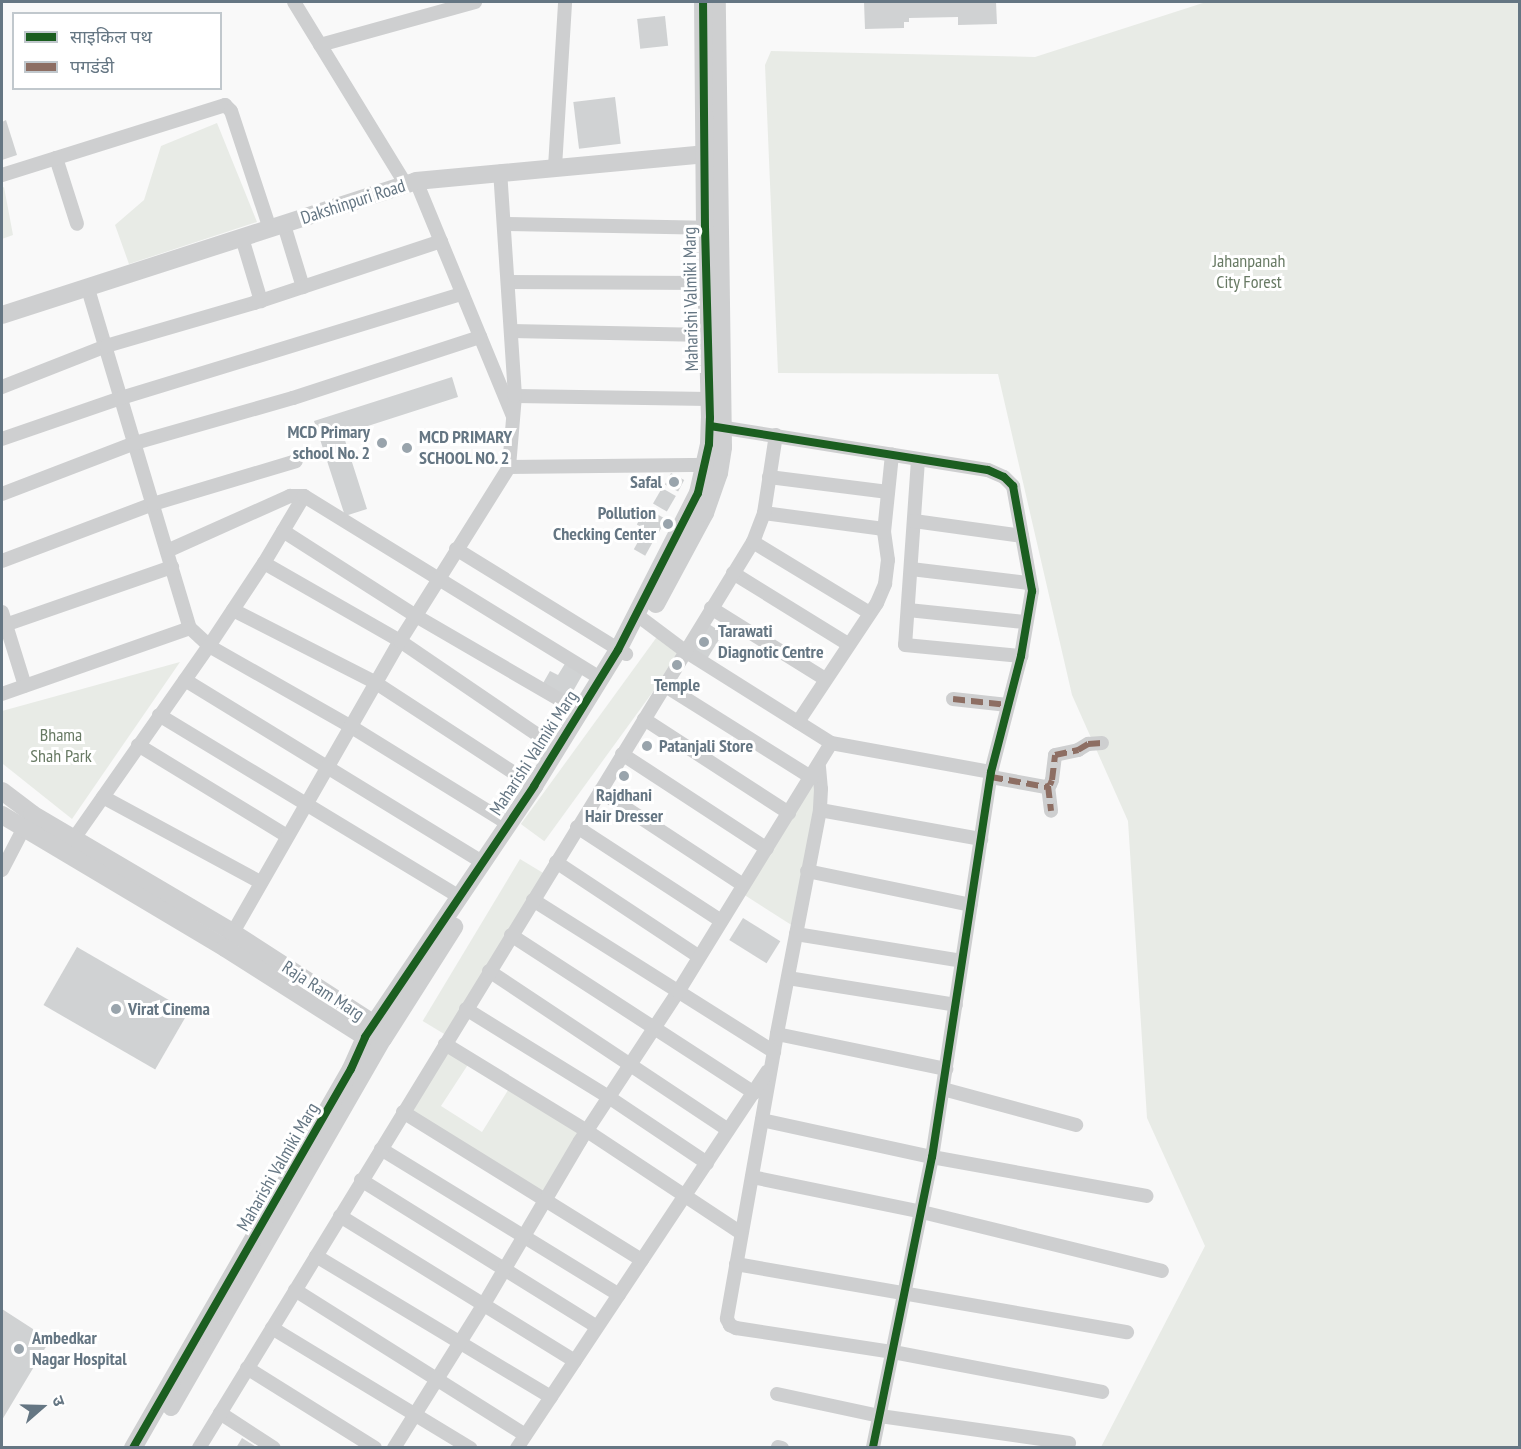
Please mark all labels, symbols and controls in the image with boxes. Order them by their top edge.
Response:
legend [12,12,222,90]
text: साइकिल पथ [70,25,152,48]
text: पगडंडी [70,55,114,78]
street label: Dakshinpuri Road [298,175,408,229]
street label: Maharishi Valmiki Marg [679,226,703,372]
park label: Jahanpanah City Forest [1213,251,1285,294]
place label: MCD Primary school No. 2 [287,422,370,464]
place label: MCD PRIMARY SCHOOL NO. 2 [419,427,512,470]
marker: MCD Primary school No. 2 [375,436,389,450]
marker: MCD PRIMARY SCHOOL NO. 2 [400,441,414,455]
place label: Safal [630,471,662,493]
marker: Safal [667,475,681,489]
place label: Pollution Checking Center [553,503,656,546]
marker: Pollution Checking Center [661,517,675,531]
place label: Tarawati Diagnotic Centre [718,621,824,664]
marker: Tarawati Diagnotic Centre [695,633,713,651]
marker: Temple [670,658,684,672]
place label: Temple [654,674,700,696]
street label: Maharishi Valmiki Marg [485,686,583,820]
park label: Bhama Shah Park [30,725,92,768]
place label: Patanjali Store [659,735,753,757]
marker: Patanjali Store [640,739,654,753]
marker: Rajdhani Hair Dresser [617,769,631,783]
place label: Rajdhani Hair Dresser [585,785,663,828]
street label: Raja Ram Marg [278,956,368,1026]
place label: Virat Cinema [128,998,210,1020]
marker: Virat Cinema [109,1002,123,1016]
street label: Maharishi Valmiki Marg [232,1099,324,1235]
place label: Ambedkar Nagar Hospital [32,1328,127,1370]
marker: Ambedkar Nagar Hospital [10,1340,28,1358]
north arrow [12,1377,72,1437]
text: उ [48,1393,70,1409]

